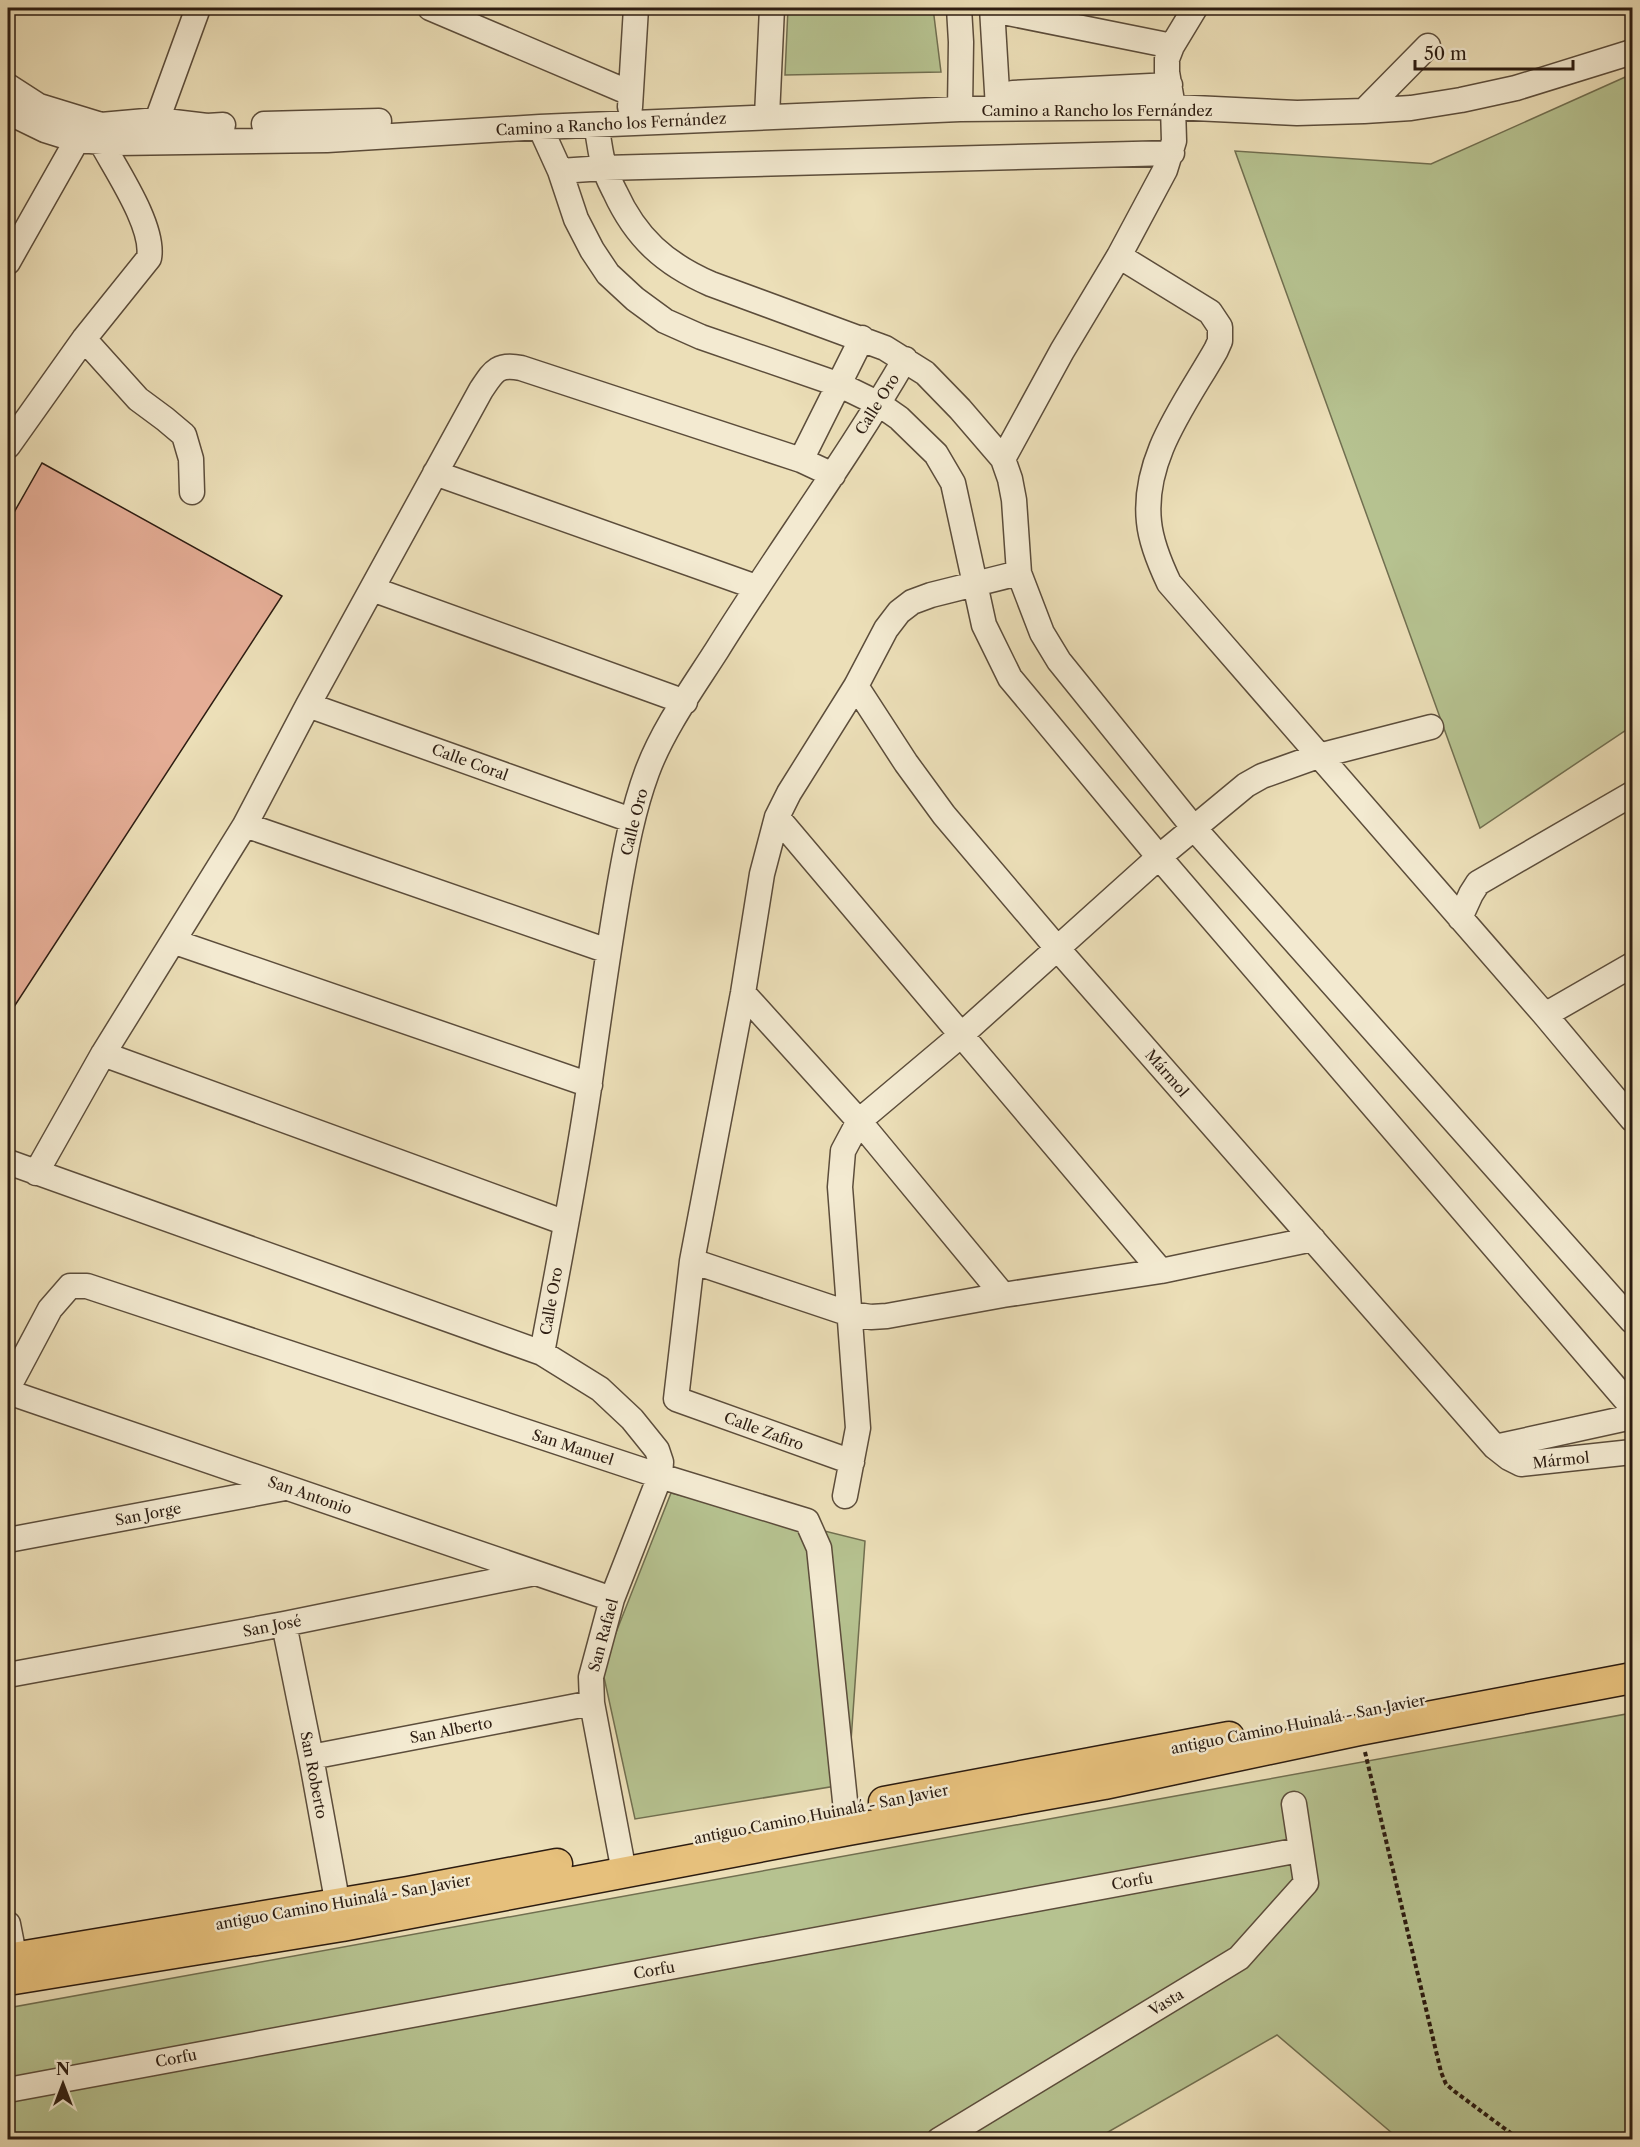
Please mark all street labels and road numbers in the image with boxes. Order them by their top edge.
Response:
street label: Camino a Rancho los Fernández [981,101,1213,120]
street label: Camino a Rancho los Fernández [495,108,727,140]
street label: Calle Oro [851,370,903,438]
street label: Calle Coral [429,739,511,785]
street label: Calle Oro [616,786,652,858]
street label: Mármol [1141,1045,1193,1101]
street label: Calle Oro [536,1266,566,1336]
street label: Calle Zafiro [721,1408,807,1454]
street label: San Manuel [530,1425,617,1469]
street label: Mármol [1532,1448,1591,1472]
street label: San Antonio [265,1472,355,1518]
street label: San Jorge [113,1498,183,1530]
street label: San Rafael [584,1596,622,1674]
street label: San José [241,1611,303,1641]
street label: antiguo Camino Huinalá - San Javier [1169,1690,1428,1758]
street label: San Alberto [408,1713,494,1747]
street label: San Roberto [296,1730,332,1820]
street label: antiguo Camino Huinalá - San Javier [692,1780,951,1848]
street label: Corfu [1110,1868,1154,1894]
street label: antiguo Camino Huinalá - San Javier [214,1870,473,1934]
street label: Corfu [632,1957,676,1983]
street label: Vasta [1144,1984,1187,2020]
street label: Corfu [154,2045,198,2071]

